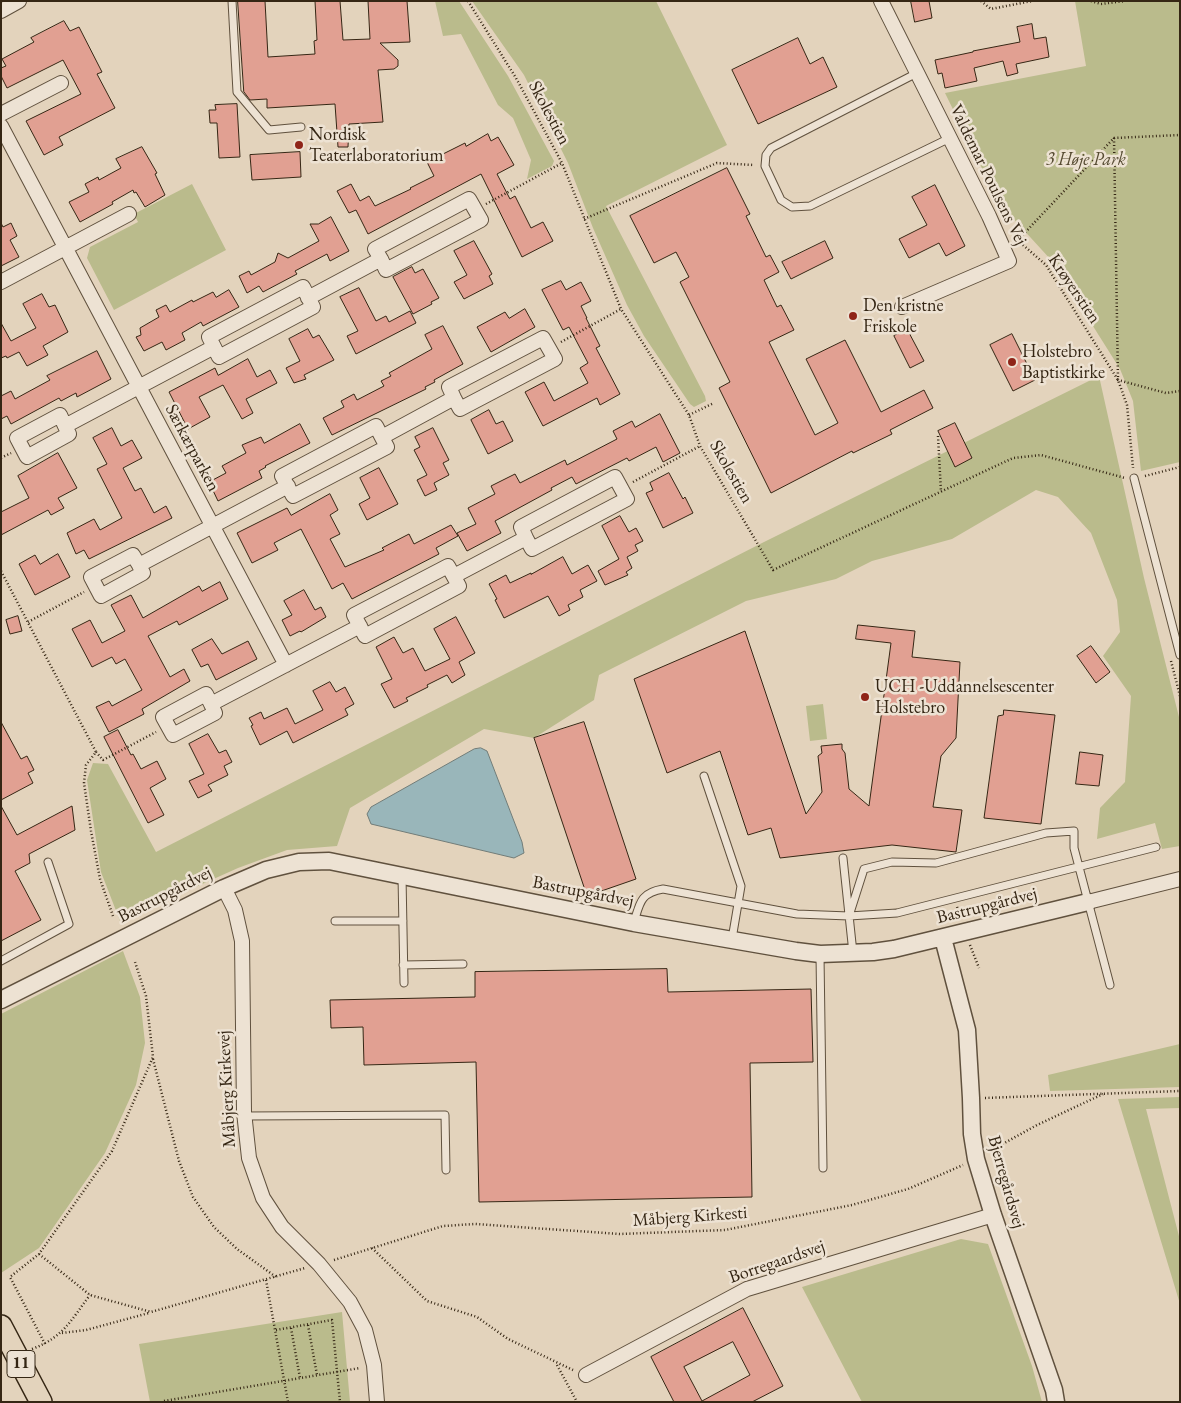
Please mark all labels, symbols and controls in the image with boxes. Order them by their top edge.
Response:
street label: Skolestien [523,77,575,149]
street label: Valdemar Poulsens Vej [945,101,1031,249]
place label: Nordisk Teaterlaboratorium [309,124,443,166]
marker: Nordisk Teaterlaboratorium [293,139,305,151]
park label: 3 Høje Park [1046,149,1126,171]
street label: Krøyerstien [1043,250,1105,328]
place label: Den kristne Friskole [863,295,944,338]
marker: Den kristne Friskole [847,310,859,322]
place label: Holstebro Baptistkirke [1022,341,1105,384]
marker: Holstebro Baptistkirke [1006,356,1018,368]
street label: Særkærparken [160,401,224,495]
street label: Skolestien [704,437,758,507]
place label: UCH -Uddannelsescenter Holstebro [875,676,1054,719]
marker: UCH -Uddannelsescenter Holstebro [859,691,871,703]
street label: Bastrupgårdvej [114,862,216,928]
street label: Bastrupgårdvej [531,872,635,912]
street label: Bastrupgårdvej [935,883,1039,929]
street label: Måbjerg Kirkevej [213,1030,241,1148]
street label: Bjerregårdsvej [983,1133,1029,1231]
street label: Måbjerg Kirkesti [632,1202,748,1232]
street label: Borregaardsvej [726,1235,828,1289]
road number: 11 [7,1350,35,1378]

